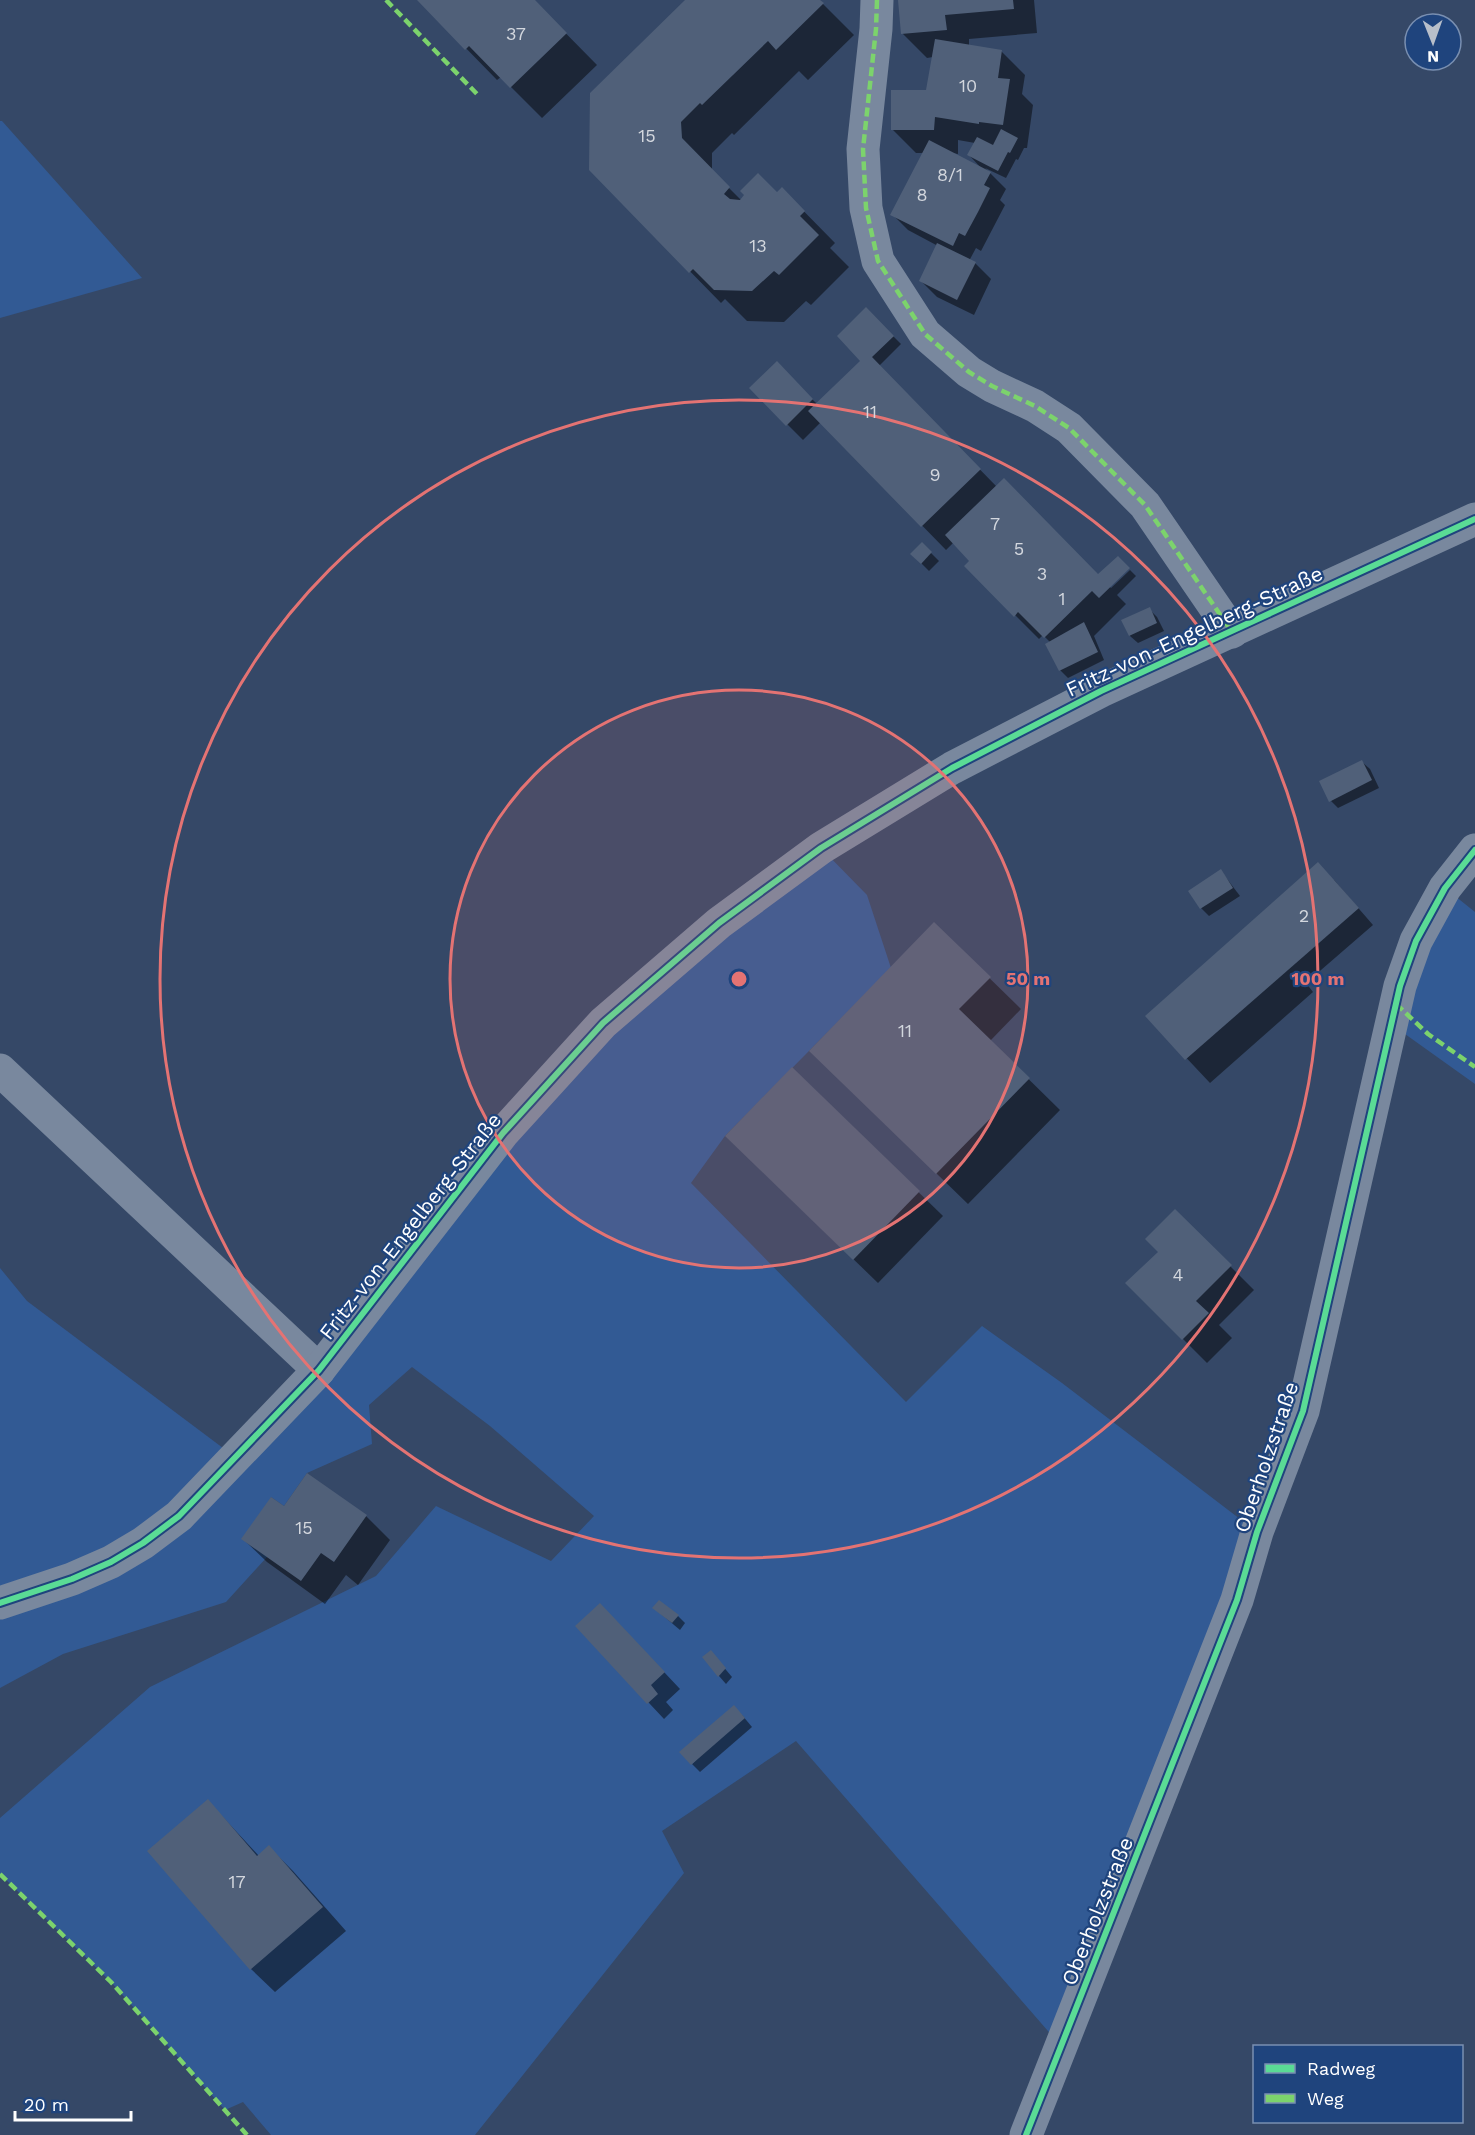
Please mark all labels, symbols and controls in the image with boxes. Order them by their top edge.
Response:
north arrow [1403,12,1463,72]
house number: 37 [506,23,526,44]
text: N [1427,47,1439,66]
house number: 10 [959,75,977,96]
house number: 15 [638,125,656,146]
house number: 8/1 [937,164,963,185]
house number: 8 [916,184,928,205]
house number: 13 [749,235,767,256]
house number: 11 [863,401,877,422]
house number: 9 [929,464,941,485]
house number: 7 [990,513,1000,534]
house number: 5 [1014,538,1024,559]
street label: Fritz-von-Engelberg-Straße [1061,560,1327,702]
house number: 3 [1037,563,1047,584]
house number: 1 [1058,588,1066,609]
house number: 2 [1299,905,1309,926]
text: 50 m [1006,968,1050,989]
text: 100 m [1291,968,1345,989]
centre of rings [729,969,749,989]
house number: 11 [898,1020,912,1041]
street label: Fritz-von-Engelberg-Straße [314,1108,506,1344]
house number: 4 [1173,1264,1184,1285]
street label: Oberholzstraße [1228,1378,1304,1536]
house number: 15 [295,1517,313,1538]
street label: Oberholzstraße [1056,1833,1138,1989]
house number: 17 [228,1871,246,1892]
legend [1253,2045,1463,2123]
text: Radweg [1307,2058,1376,2079]
scale bar [15,2084,130,2122]
text: Weg [1307,2088,1344,2109]
text: 20 m [24,2094,69,2115]

